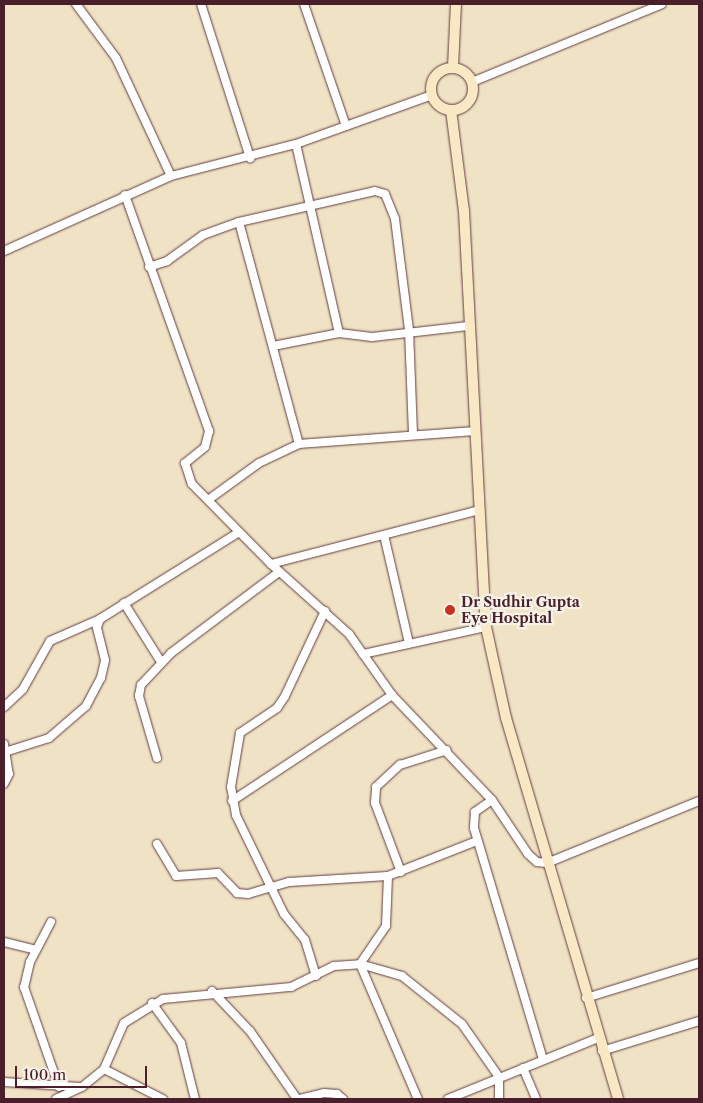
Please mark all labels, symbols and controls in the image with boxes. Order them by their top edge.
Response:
place label: Dr Sudhir Gupta Eye Hospital [461,594,580,626]
marker: Dr Sudhir Gupta Eye Hospital [443,603,457,617]
scale bar [18,1056,150,1088]
text: 100 m [23,1065,66,1084]

